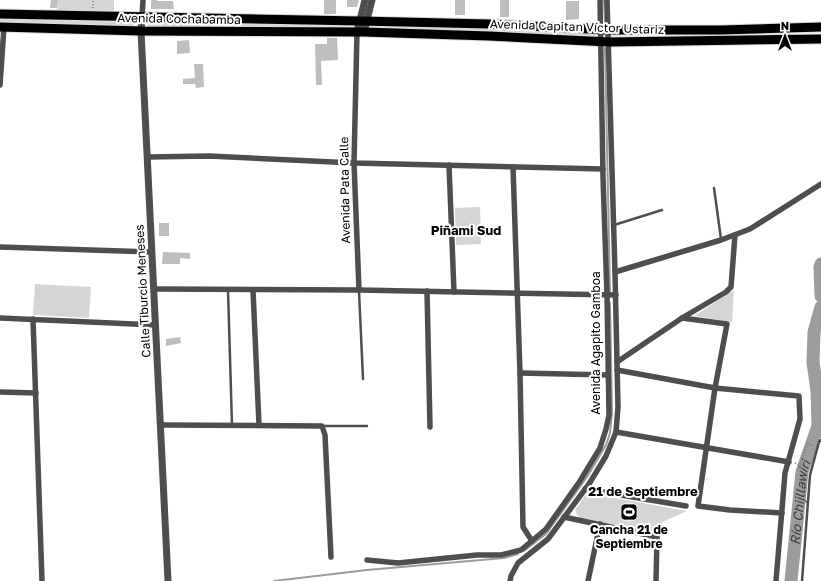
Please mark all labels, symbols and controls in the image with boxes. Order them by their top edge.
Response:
street label: Avenida Cochabamba [117,10,241,27]
street label: Avenida Capitan Víctor Ustariz [490,16,664,37]
north arrow [765,16,805,56]
text: N [781,19,789,32]
street label: Avenida Pata Calle [336,136,353,244]
district label: Piñami Sud [431,222,501,238]
street label: Calle Tiburcio Meneses [132,224,153,358]
street label: Avenida Agapito Gamboa [588,271,603,415]
water label: Río Chijllawiri [787,456,814,546]
district label: 21 de Septiembre [588,483,698,499]
sports icon: Cancha 21 de Septiembre [619,502,639,522]
place label: Cancha 21 de Septiembre [590,522,668,551]

